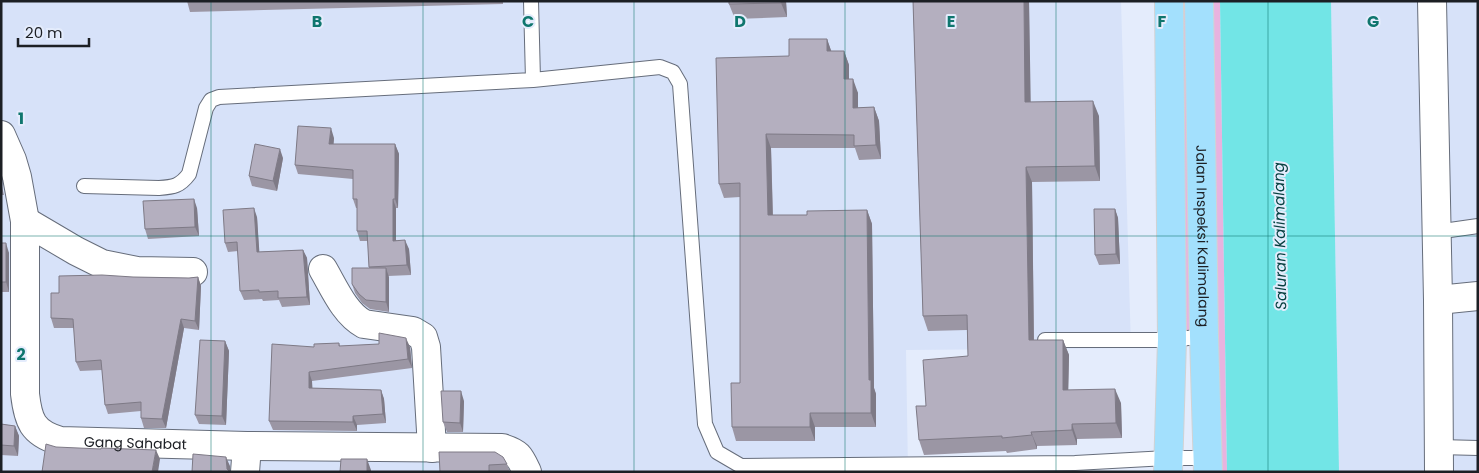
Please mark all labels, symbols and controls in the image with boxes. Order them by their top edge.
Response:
text: B [312,10,322,33]
text: C [522,10,534,33]
text: D [734,10,746,33]
text: E [947,10,955,33]
text: F [1158,10,1167,33]
text: G [1367,10,1379,33]
scale bar [18,15,89,47]
text: 20 m [25,22,63,43]
text: 1 [18,107,24,130]
street label: Jalan Inspeksi Kalimalang [1191,145,1214,327]
water label: Saluran Kalimalang [1268,162,1291,310]
text: 2 [16,343,26,366]
street label: Gang Sahabat [84,432,187,454]

